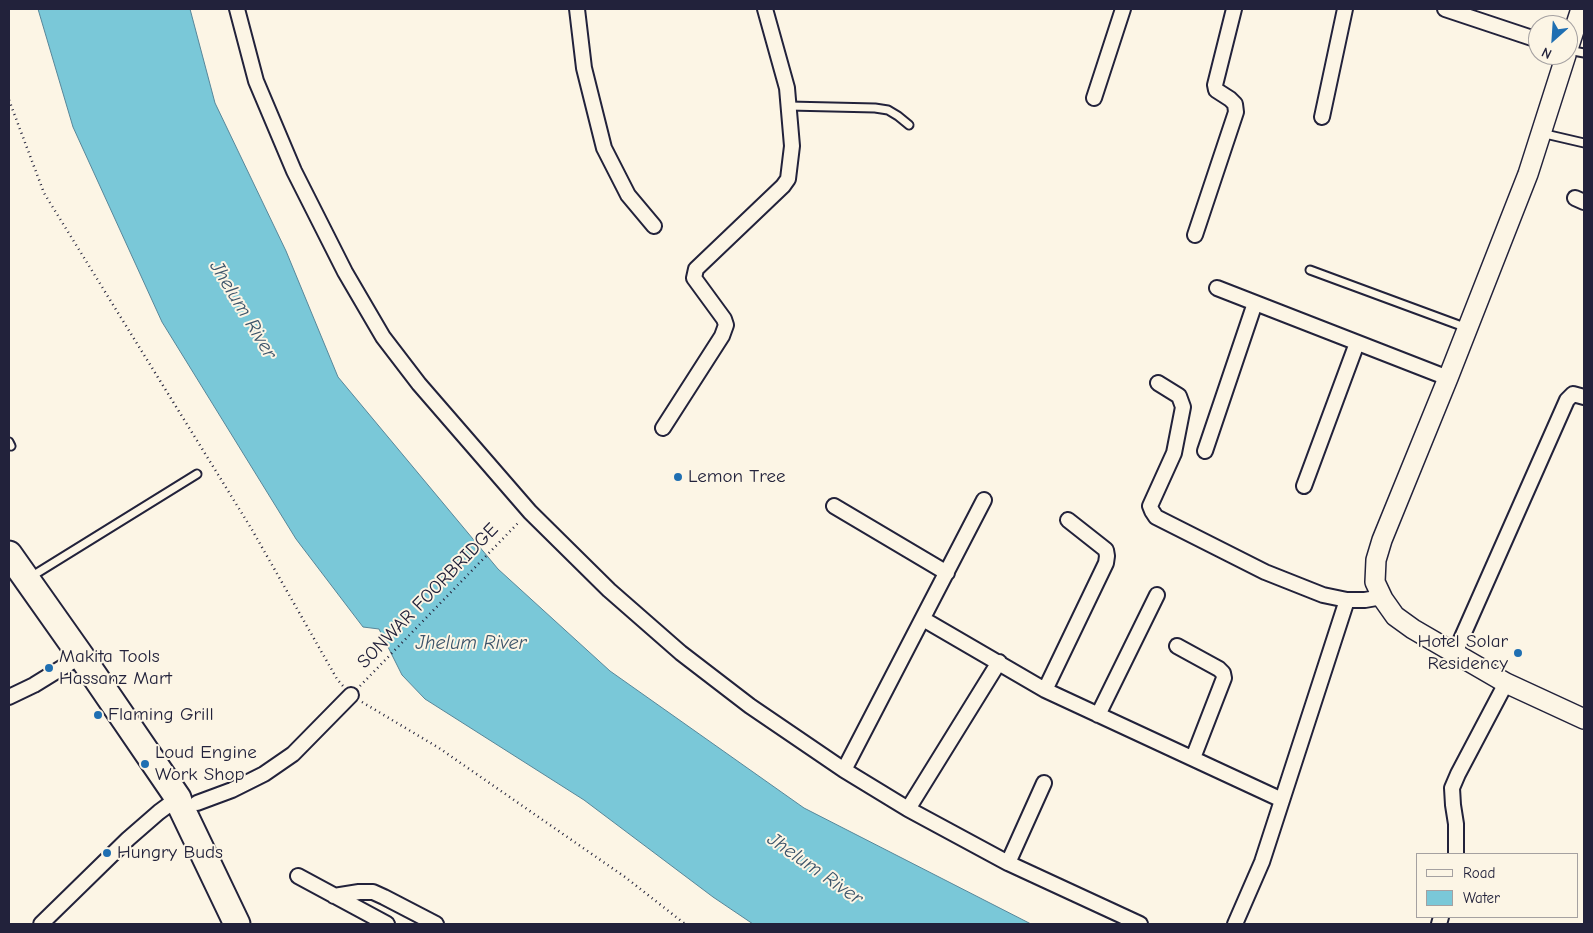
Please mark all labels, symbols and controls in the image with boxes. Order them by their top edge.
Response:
north arrow [1528,15,1578,65]
text: N [1539,43,1554,63]
water label: Jhelum River [204,256,282,364]
place label: Lemon Tree [688,466,785,488]
marker: Lemon Tree [672,471,684,483]
street label: SONWAR FOORBRIDGE [353,519,503,673]
water label: Jhelum River [416,631,526,655]
place label: Hotel Solar Residency [1417,631,1508,675]
place label: Makita Tools Hassanz Mart [59,646,172,690]
marker: Hotel Solar Residency [1512,647,1524,659]
marker: Makita Tools Hassanz Mart [43,662,55,674]
place label: Flaming Grill [108,704,214,726]
marker: Flaming Grill [92,709,104,721]
place label: Loud Engine Work Shop [155,742,257,786]
marker: Loud Engine Work Shop [139,758,151,770]
water label: Jhelum River [763,827,867,911]
place label: Hungry Buds [117,842,223,864]
marker: Hungry Buds [101,847,113,859]
legend [1416,853,1578,918]
text: Road [1463,864,1495,882]
text: Water [1463,889,1500,907]

